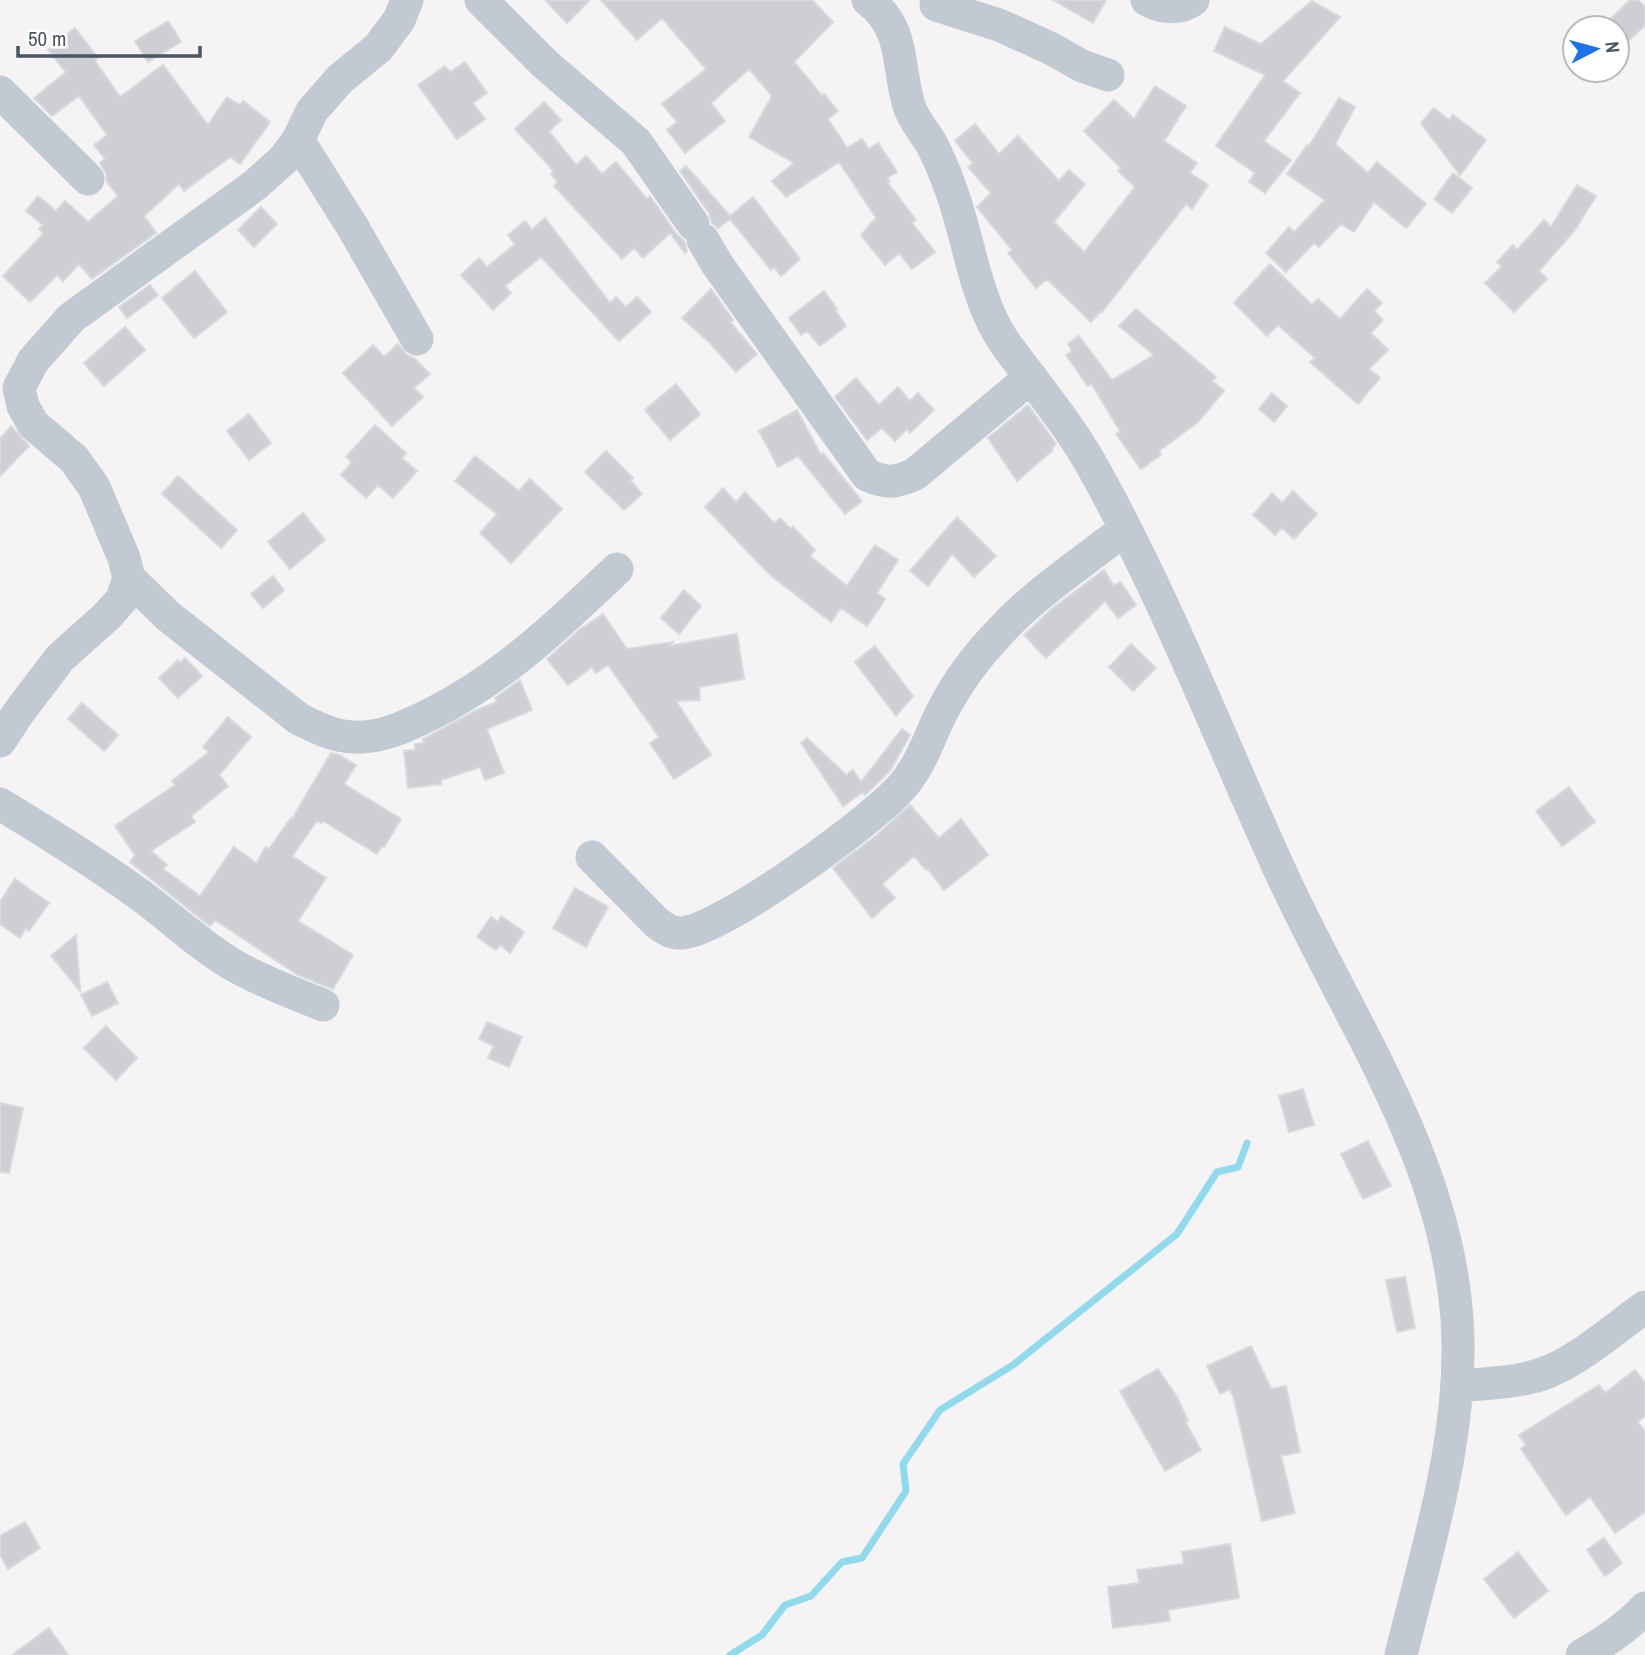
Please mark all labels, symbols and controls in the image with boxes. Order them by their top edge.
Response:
scale bar [18,14,200,58]
north arrow [1561,14,1631,84]
text: 50 m [28,24,66,53]
text: N [1599,40,1626,54]

